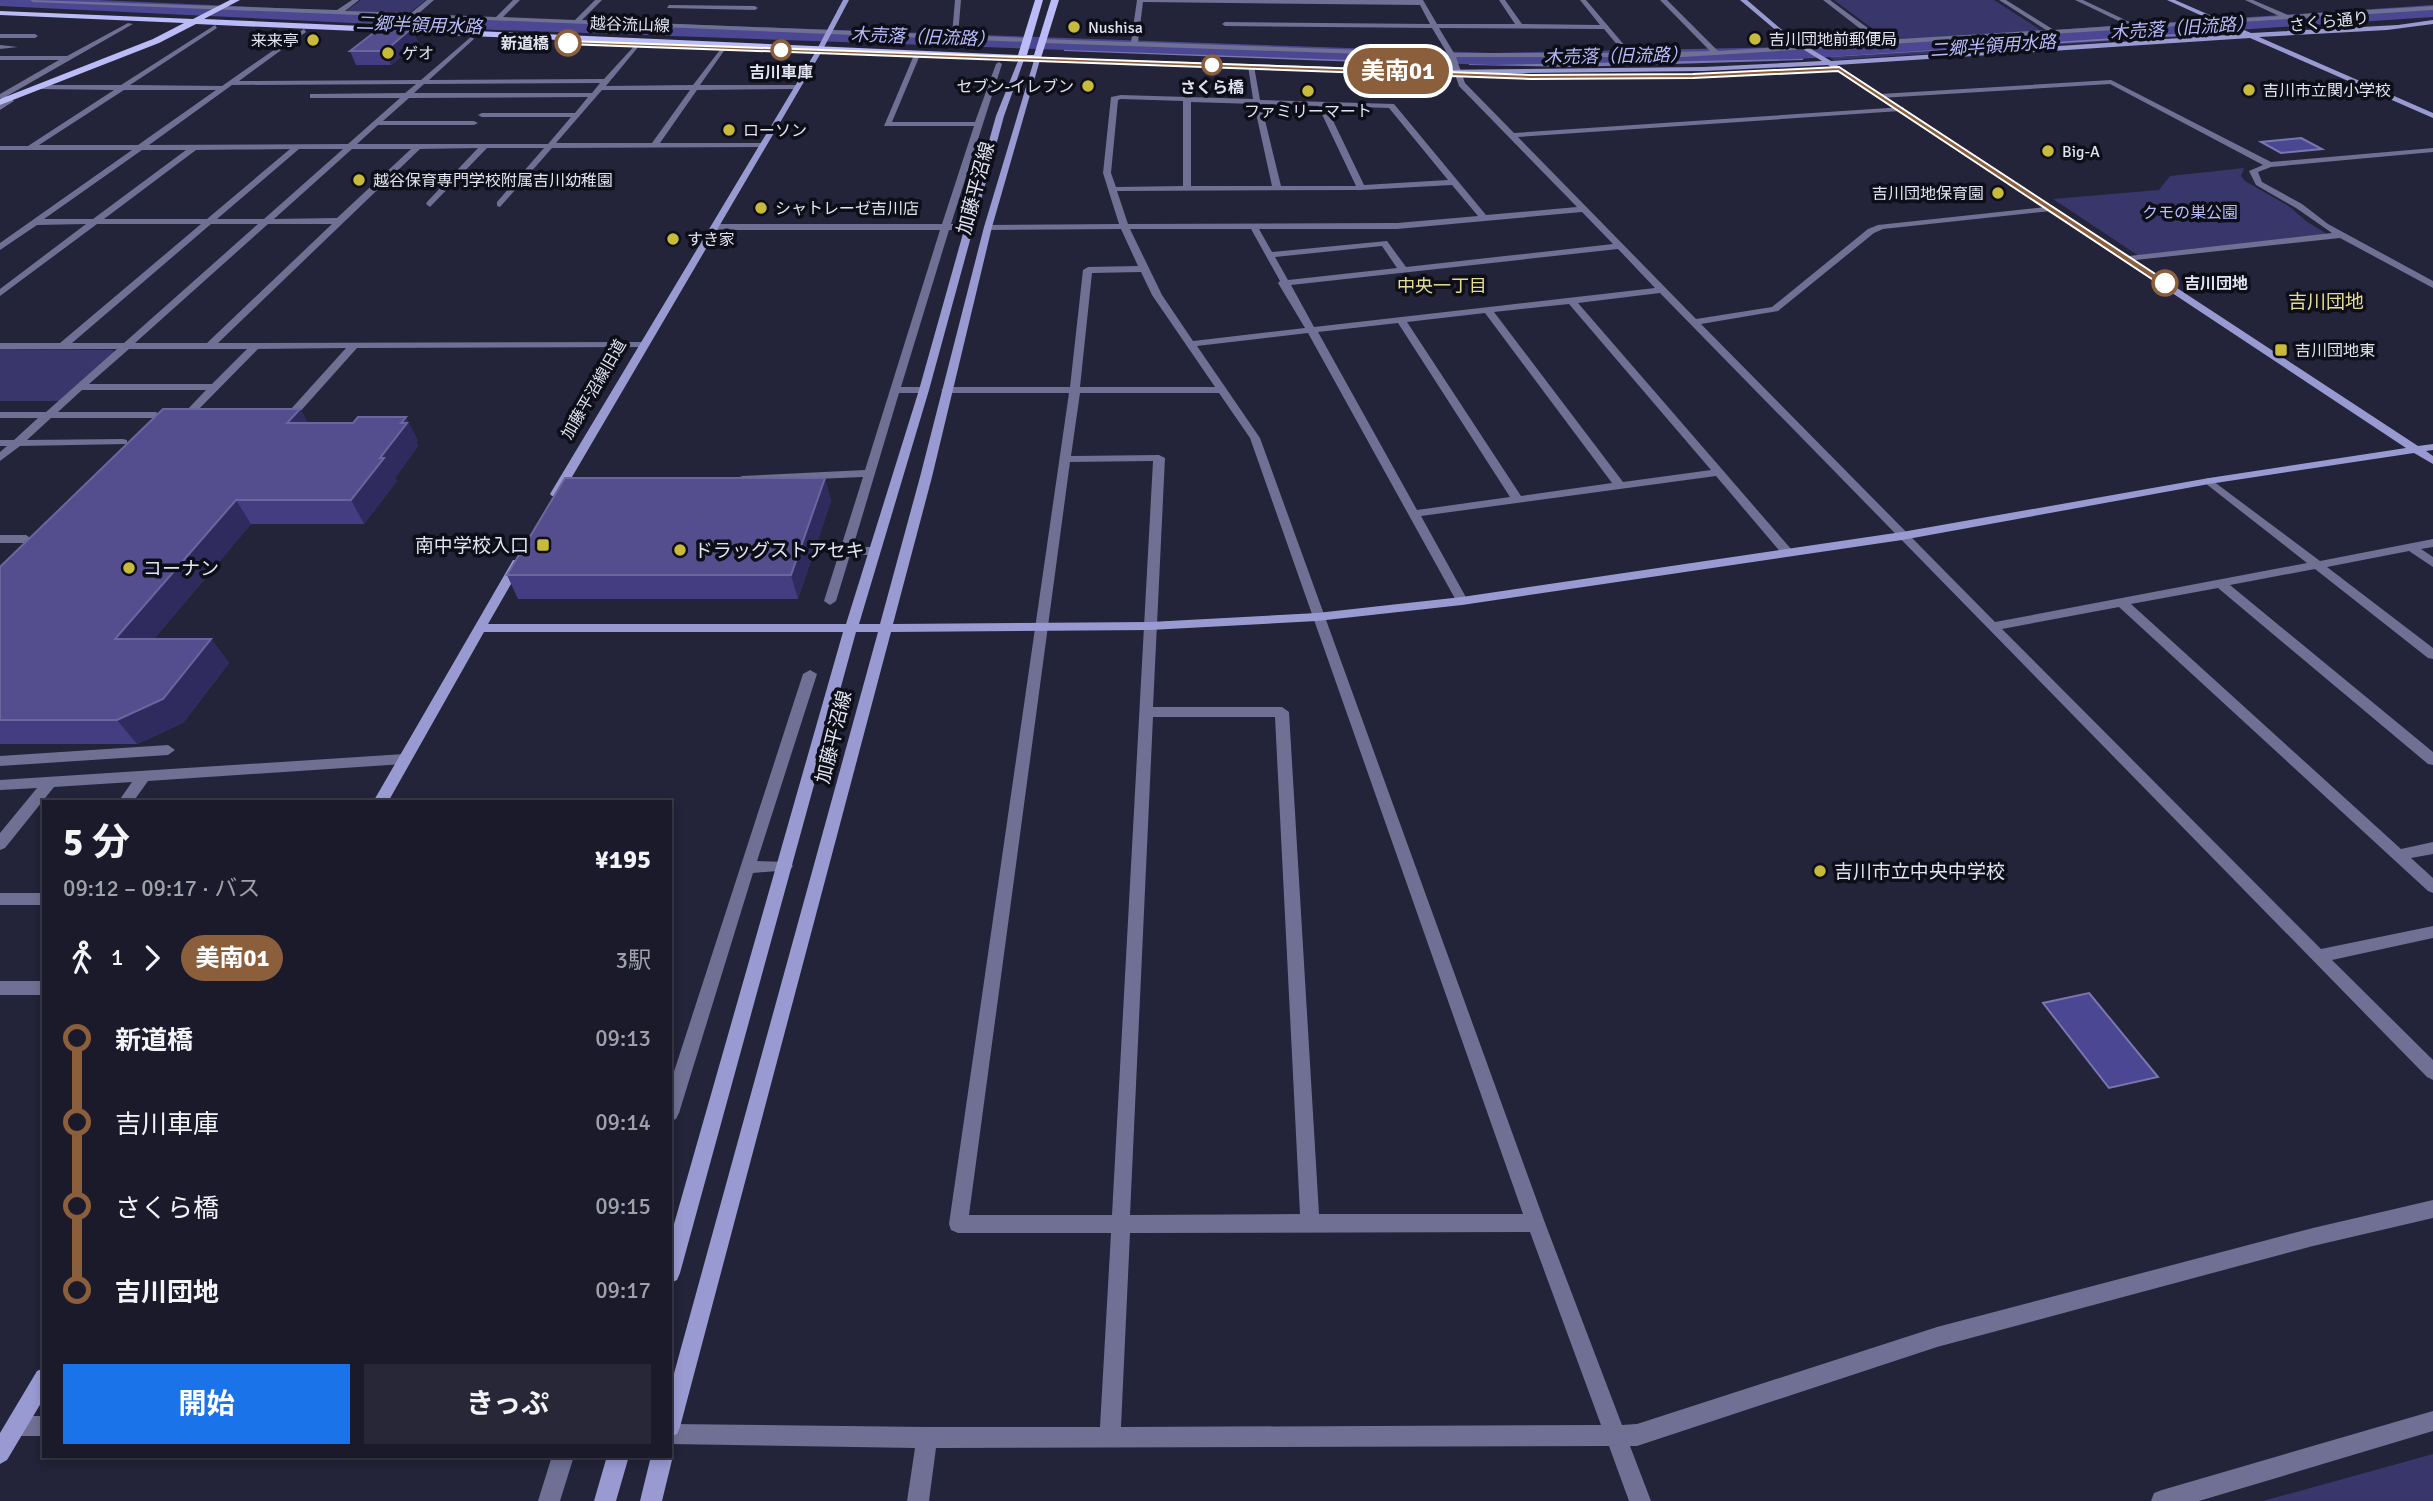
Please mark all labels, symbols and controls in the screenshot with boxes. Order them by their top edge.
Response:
street label: さくら通り [2288,8,2370,36]
water label: 二郷半領用水路 [356,12,484,38]
water label: 木売落（旧流路） [2109,12,2255,44]
street label: 越谷流山線 [590,14,670,36]
place label: Nushisa [1088,18,1143,38]
marker: Nushisa [1066,19,1082,35]
water label: 木売落（旧流路） [851,23,995,51]
marker: 新道橋 [555,30,581,56]
place label: 吉川団地前郵便局 [1769,30,1897,50]
water label: 二郷半領用水路 [1929,30,2059,61]
place label: 来来亭 [251,31,299,51]
marker: 吉川団地前郵便局 [1747,31,1763,47]
marker: 来来亭 [305,32,321,48]
place label: 新道橋 [501,34,549,54]
marker: 吉川車庫 [771,40,791,60]
place label: ゲオ [402,44,434,64]
water label: 木売落（旧流路） [1544,44,1688,68]
marker: ゲオ [380,45,396,61]
line badge: 美南01 [1349,48,1447,94]
marker: さくら橋 [1202,55,1222,75]
text: 美南01 [1361,56,1435,86]
place label: 吉川車庫 [749,63,813,83]
place label: セブン-イレブン [956,77,1074,97]
marker: セブン-イレブン [1080,78,1096,94]
place label: さくら橋 [1180,78,1244,98]
place label: 吉川市立関小学校 [2263,81,2391,101]
marker: 吉川市立関小学校 [2241,82,2257,98]
marker: ファミリーマート [1300,83,1316,99]
place label: ファミリーマート [1244,102,1372,122]
place label: ローソン [743,121,807,141]
marker: ローソン [721,122,737,138]
street label: 加藤平沼線 [952,139,1000,237]
place label: Big-A [2062,142,2100,162]
marker: Big-A [2040,143,2056,159]
place label: 越谷保育専門学校附属吉川幼稚園 [373,171,613,191]
marker: 越谷保育専門学校附属吉川幼稚園 [351,172,367,188]
place label: 吉川団地保育園 [1872,184,1984,204]
marker: 吉川団地保育園 [1990,185,2006,201]
place label: シャトレーゼ吉川店 [775,199,919,219]
marker: シャトレーゼ吉川店 [753,200,769,216]
park label: クモの巣公園 [2142,203,2238,223]
place label: すき家 [687,230,735,250]
marker: すき家 [665,231,681,247]
marker: 吉川団地 [2152,270,2178,296]
place label: 吉川団地 [2184,274,2248,294]
district label: 中央一丁目 [1397,275,1487,297]
district label: 吉川団地 [2288,290,2364,314]
street label: 加藤平沼線旧道 [557,336,631,443]
place label: 吉川団地東 [2295,341,2375,361]
marker: 吉川団地東 [2273,342,2289,358]
place label: 南中学校入口 [415,534,529,558]
marker: 南中学校入口 [535,537,551,553]
place label: ドラッグストアセキ [694,539,865,563]
marker: ドラッグストアセキ [672,542,688,558]
place label: コーナン [143,557,219,581]
marker: コーナン [121,560,137,576]
street label: 加藤平沼線 [811,688,857,786]
text: 5 分 [63,819,130,866]
text: ¥195 [595,844,651,876]
place label: 吉川市立中央中学校 [1834,860,2005,884]
marker: 吉川市立中央中学校 [1812,863,1828,879]
text: 09:12 – 09:17 · バス [63,874,260,903]
icon: walk [63,939,101,977]
icon: forward [133,939,171,977]
text: 1 [111,943,123,972]
text: 美南01 [195,943,269,973]
text: 3駅 [616,946,651,975]
text: 09:13 [595,1024,651,1053]
text: 新道橋 [115,1025,193,1057]
text: 09:14 [595,1108,651,1137]
text: 吉川車庫 [115,1109,219,1141]
text: 09:15 [595,1192,651,1221]
text: さくら橋 [115,1193,219,1225]
text: 09:17 [595,1276,651,1305]
text: 吉川団地 [115,1277,219,1309]
button: 開始 [63,1364,350,1444]
button: きっぷ [364,1364,651,1444]

